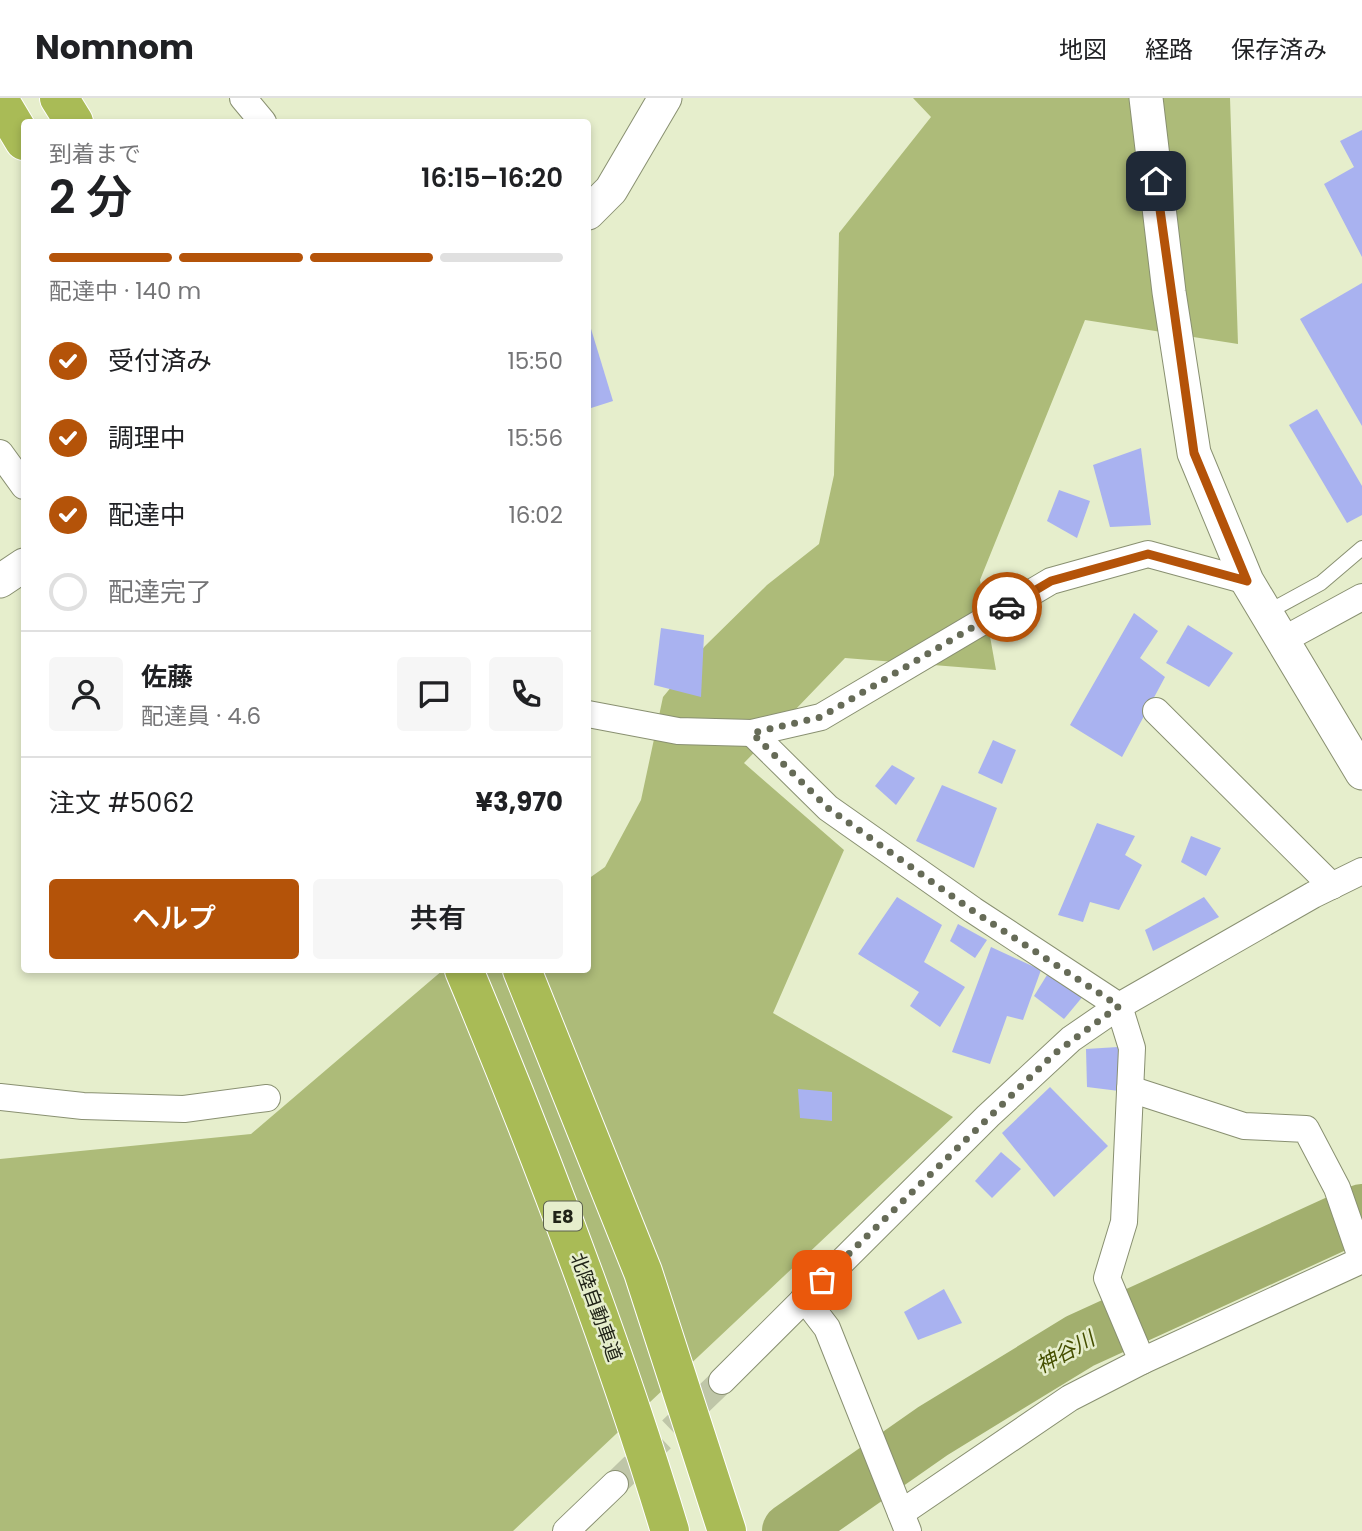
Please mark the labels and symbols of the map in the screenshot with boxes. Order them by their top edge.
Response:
pin [1126,151,1186,211]
courier [972,572,1042,642]
road number: E8 [544,1202,582,1231]
street label: 北陸自動車道 [564,1249,628,1365]
pin [792,1250,852,1310]
water label: 神谷川 [1030,1323,1101,1380]

